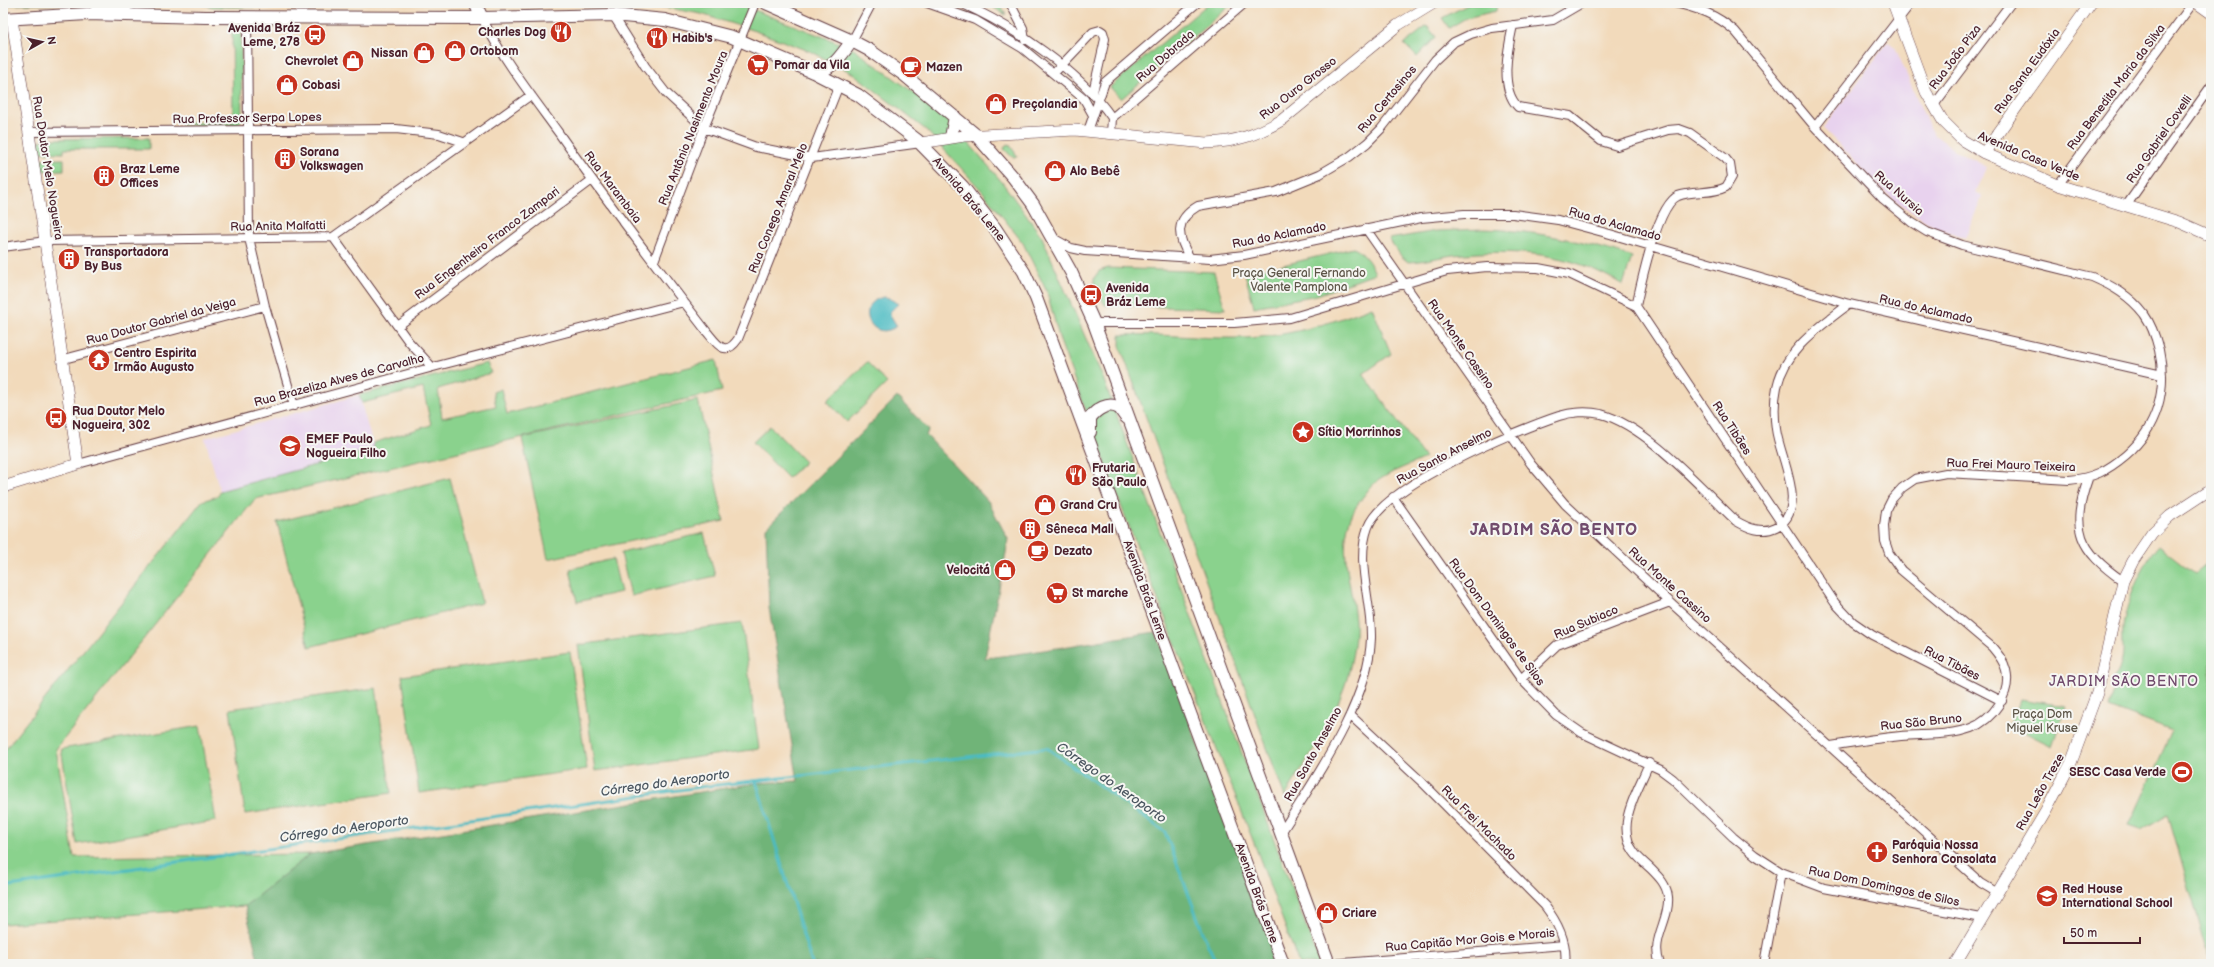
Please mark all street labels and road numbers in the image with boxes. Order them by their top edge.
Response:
street label: Rua Benedita Maria da Silva [2064,21,2169,153]
street label: Rua João Piza [1926,22,1985,93]
street label: Rua Santa Eudóxia [1991,25,2064,117]
street label: Rua Dobrada [1133,27,1198,86]
street label: Rua Antônio Nasimento Moura [656,48,731,208]
street label: Rua Ouro Grosso [1257,53,1340,123]
street label: Rua Certosinos [1355,62,1420,136]
street label: Rua Gabriel Covelli [2123,92,2196,186]
street label: Rua Doutor Melo Nogueira [29,95,66,241]
street label: Rua Professor Serpa Lopes [172,110,322,127]
street label: Avenida Casa Verde [1976,128,2082,185]
street label: Rua Conego Amaral Melo [745,141,812,276]
street label: Rua Marambaia [581,148,645,227]
street label: Avenida Brás Leme [929,154,1008,244]
street label: Rua Nursia [1871,168,1927,219]
street label: Rua Engenheiro Franco Zampari [412,184,563,303]
street label: Rua do Aclamado [1567,204,1663,245]
street label: Rua Anita Malfatti [230,218,326,235]
street label: Rua do Aclamado [1231,219,1328,252]
street label: Rua do Aclamado [1878,291,1974,328]
street label: Rua Doutor Gabriel da Veiga [85,294,238,349]
street label: Rua Monte Cassino [1424,296,1497,392]
street label: Rua Brazeliza Alves de Carvalho [252,350,426,410]
street label: Rua Tibães [1709,399,1755,458]
street label: Rua Santo Anselmo [1394,425,1495,488]
street label: Rua Frei Mauro Teixeira [1946,456,2076,475]
street label: Avenida Brás Leme [1119,538,1170,642]
street label: Rua Monte Cassino [1625,544,1714,627]
street label: Rua Dom Domingos de Silos [1445,556,1548,689]
street label: Rua Subiaco [1552,602,1621,643]
street label: Rua Tibães [1921,643,1982,684]
street label: Rua Santo Anselmo [1281,704,1346,804]
street label: Rua São Bruno [1879,711,1963,734]
street label: Rua Leão Treze [2013,751,2068,833]
street label: Rua Frei Machado [1438,783,1520,864]
street label: Avenida Brás Leme [1231,841,1282,945]
street label: Rua Dom Domingos de Silos [1807,863,1961,910]
street label: Rua Capitão Mor Gois e Morais [1385,926,1556,955]

